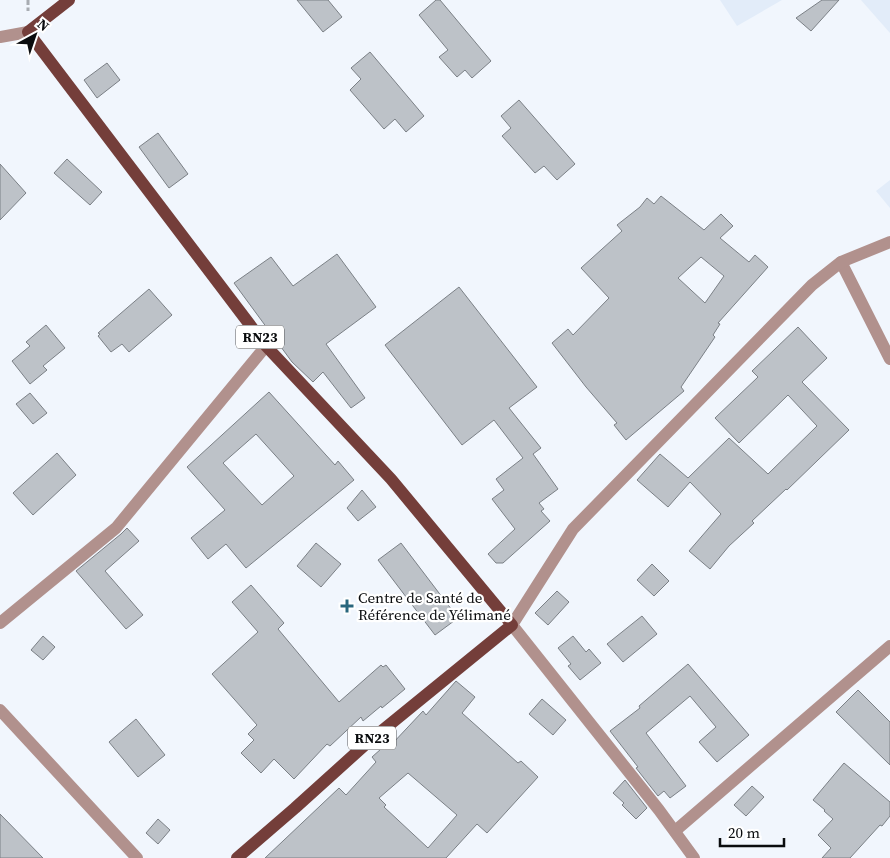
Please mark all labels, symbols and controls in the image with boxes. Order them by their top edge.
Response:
north arrow [10,10,60,60]
text: N [33,14,54,36]
road number: RN23 [236,326,284,348]
place label: Centre de Santé de Référence de Yélimané [358,587,511,625]
marker: Centre de Santé de Référence de Yélimané [340,599,354,613]
road number: RN23 [348,726,396,750]
scale bar [720,816,784,848]
text: 20 m [728,822,760,843]

